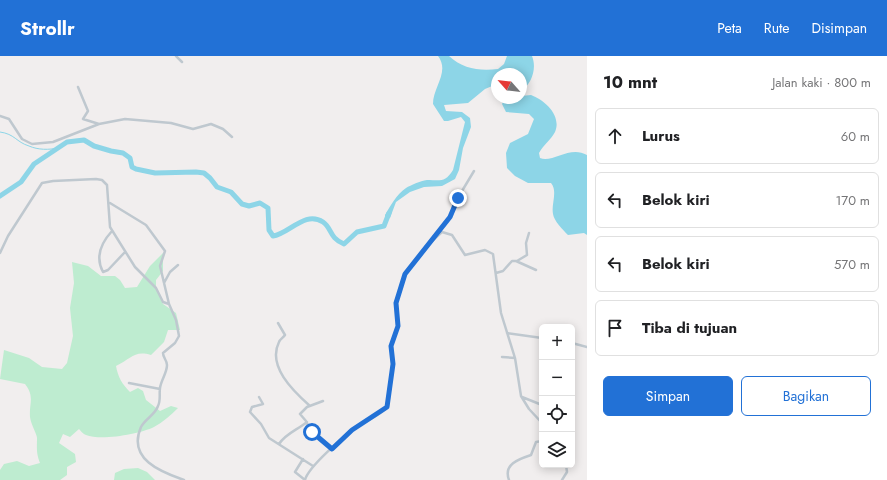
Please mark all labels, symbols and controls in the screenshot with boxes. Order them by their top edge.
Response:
text: Strollr [20,15,75,42]
text: Peta [717,18,742,38]
text: Rute [764,18,790,38]
text: Disimpan [812,18,867,38]
north arrow [491,68,527,104]
text: 10 mnt [603,70,657,94]
text: Jalan kaki · 800 m [772,73,871,92]
icon: ahead [604,125,626,147]
text: Lurus [642,125,680,147]
text: 60 m [841,127,870,146]
route end [449,189,467,207]
icon: left [604,189,626,211]
text: Belok kiri [642,189,710,211]
text: 170 m [835,191,870,210]
icon: left [604,253,626,275]
text: Belok kiri [642,253,710,275]
text: 570 m [834,255,870,274]
icon: arrive [604,317,626,339]
text: Tiba di tujuan [642,317,737,339]
map controls [539,324,575,468]
button: + [539,324,575,360]
button: − [539,360,575,396]
button: Simpan [603,376,733,416]
button: Bagikan [741,376,871,416]
button: locate [539,396,575,432]
route start [303,423,321,441]
button: layers [539,432,575,468]

